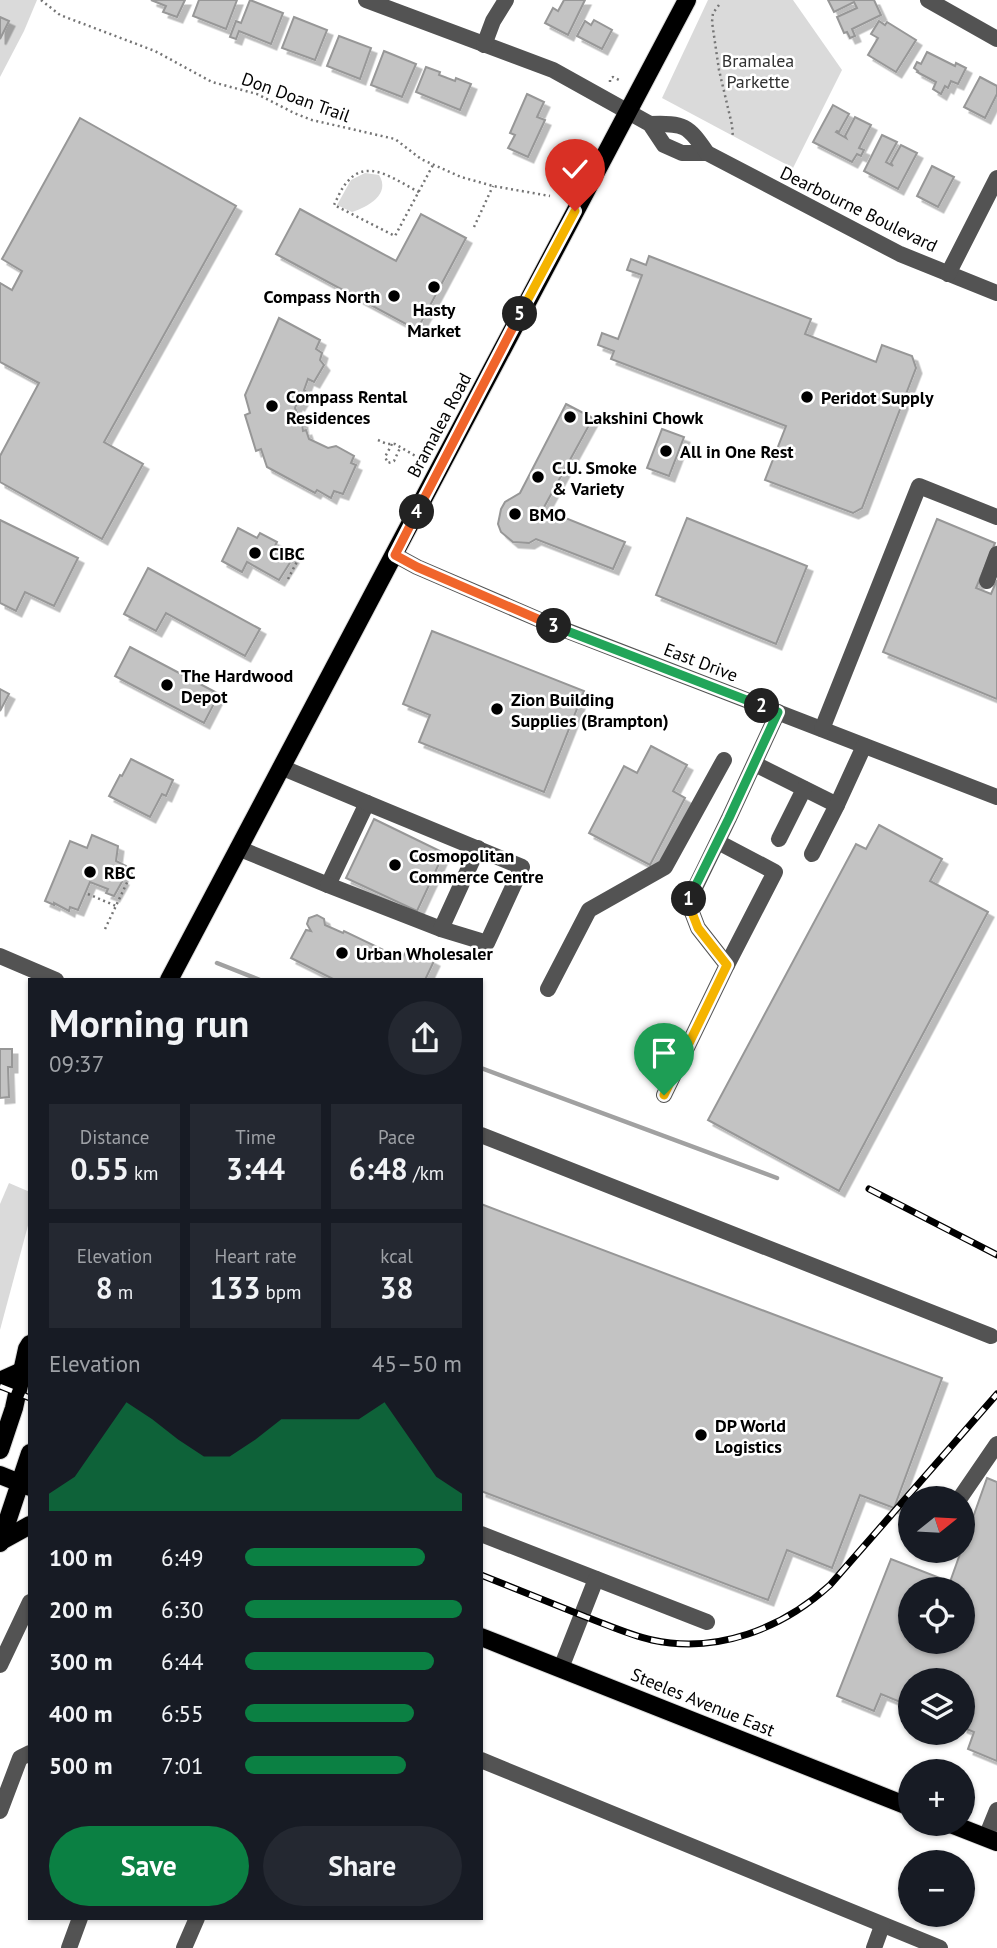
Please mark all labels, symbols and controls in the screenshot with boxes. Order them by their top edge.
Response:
park label: Bramalea Parkette [722,49,794,93]
street label: Don Doan Trail [239,67,354,128]
pin [545,139,605,211]
icon: check [556,150,594,188]
street label: Dearbourne Boulevard [777,161,941,257]
marker: Hasty Market [426,279,442,295]
place label: Compass North [264,285,380,308]
marker: Compass North [386,288,402,304]
pin: 5 [503,296,538,332]
place label: Hasty Market [407,298,462,342]
text: 5 [514,301,525,325]
street label: Bramalea Road [402,369,476,481]
place label: Compass Rental Residences [286,385,408,429]
place label: Peridot Supply [821,386,934,409]
marker: Peridot Supply [799,389,815,405]
marker: Compass Rental Residences [264,398,280,414]
place label: Lakshini Chowk [584,406,704,429]
marker: Lakshini Chowk [562,409,578,425]
place label: All in One Rest [680,440,794,463]
marker: All in One Rest [658,443,674,459]
place label: C.U. Smoke & Variety [552,456,637,500]
marker: C.U. Smoke & Variety [530,469,546,485]
pin: 4 [400,494,434,530]
text: 4 [411,499,422,523]
place label: BMO [529,503,566,526]
marker: BMO [507,506,523,522]
place label: CIBC [269,542,305,565]
marker: CIBC [247,545,263,561]
pin: 3 [536,608,572,644]
text: 3 [548,613,559,637]
street label: East Drive [661,637,741,687]
place label: The Hardwood Depot [181,664,293,708]
marker: The Hardwood Depot [159,677,175,693]
place label: Zion Building Supplies (Brampton) [511,688,669,732]
pin: 2 [744,688,780,724]
text: 2 [756,693,767,717]
marker: Zion Building Supplies (Brampton) [489,701,505,717]
place label: Cosmopolitan Commerce Centre [409,844,544,888]
marker: Cosmopolitan Commerce Centre [387,857,403,873]
place label: RBC [104,861,136,884]
marker: RBC [82,864,98,880]
pin: 1 [672,881,706,916]
text: 1 [683,886,694,910]
place label: Urban Wholesaler [356,942,493,965]
marker: Urban Wholesaler [334,945,350,961]
text: Morning run [49,998,249,1047]
button: share [388,1001,462,1075]
pin [634,1023,694,1095]
icon: arrive [645,1034,683,1072]
text: 09:37 [49,1049,104,1078]
text: Distance [80,1125,149,1149]
text: Time [235,1125,276,1149]
text: Pace [378,1125,415,1149]
text: 0.55 [70,1149,129,1188]
text: 3:44 [226,1149,285,1188]
text: 6:48 [349,1149,408,1188]
text: km [129,1161,159,1185]
text: /km [408,1161,444,1185]
text: Elevation [77,1244,152,1268]
text: Heart rate [214,1244,297,1268]
text: kcal [380,1244,413,1268]
text: 8 [96,1268,113,1307]
text: 133 [209,1268,260,1307]
text: 38 [379,1268,414,1307]
text: m [113,1280,133,1304]
text: bpm [260,1280,302,1304]
text: Elevation [49,1349,141,1378]
text: 45–50 m [372,1349,462,1378]
place label: DP World Logistics [715,1414,786,1458]
marker: DP World Logistics [693,1427,709,1443]
north arrow [898,1486,975,1563]
map controls [898,1486,975,1927]
text: 100 m [49,1543,112,1572]
text: 6:49 [161,1543,204,1572]
button: locate [898,1577,975,1654]
text: 200 m [49,1595,112,1624]
text: 6:30 [161,1595,204,1624]
text: 300 m [49,1647,112,1676]
text: 6:44 [161,1647,204,1676]
street label: Steeles Avenue East [628,1663,778,1741]
button: layers [898,1668,975,1745]
text: 400 m [49,1699,112,1728]
text: 6:55 [161,1699,204,1728]
text: 500 m [49,1751,112,1780]
text: 7:01 [161,1751,204,1780]
button: + [898,1759,975,1836]
button: Save [49,1826,249,1906]
button: Share [263,1826,462,1906]
button: − [898,1850,975,1927]

